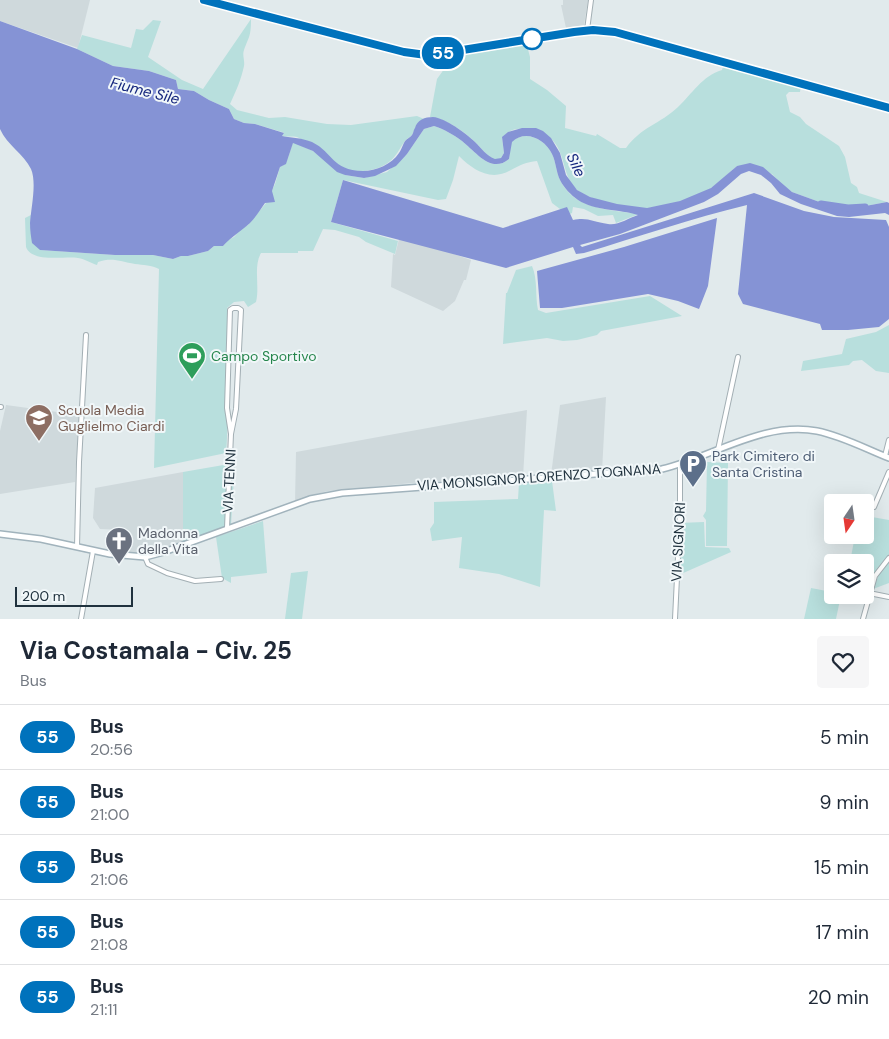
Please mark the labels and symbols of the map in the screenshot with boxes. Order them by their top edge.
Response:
unlabelled marker [521,28,543,50]
line badge: 55 [420,37,466,69]
water label: Fiume Sile [108,73,182,109]
water label: Sile [562,150,590,181]
sports icon: Campo Sportivo [177,341,207,380]
place label: Campo Sportivo [211,347,316,365]
place label: Scuola Media Guglielmo Ciardi [58,401,165,435]
school or university icon: Scuola Media Guglielmo Ciardi [24,403,54,442]
place label: Park Cimitero di Santa Cristina [712,447,815,481]
street label: VIA TENNI [218,449,240,513]
parking icon: Park Cimitero di Santa Cristina [678,449,708,488]
street label: VIA MONSIGNOR LORENZO TOGNANA [417,460,661,494]
north arrow [824,494,874,544]
street label: VIA SIGNORI [667,502,689,582]
place label: Madonna della Vita [138,524,198,558]
church icon: Madonna della Vita [104,526,134,565]
scale bar [15,584,132,607]

